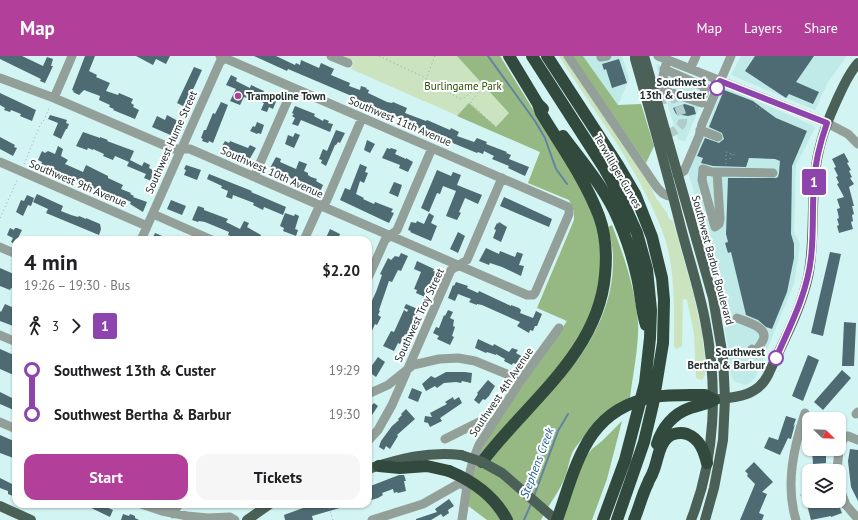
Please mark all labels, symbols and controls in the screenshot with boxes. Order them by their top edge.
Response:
text: Map [20,16,55,40]
text: Map [696,19,722,37]
text: Layers [744,19,782,37]
text: Share [804,19,838,37]
place label: Southwest 13th & Custer [639,75,706,102]
park label: Burlingame Park [424,79,502,93]
marker: Southwest 13th & Custer [709,80,725,96]
street label: Southwest Hume Street [142,88,200,196]
place label: Trampoline Town [246,89,326,103]
marker: Trampoline Town [233,91,243,101]
street label: Southwest 11th Avenue [346,93,454,149]
street label: Terwilliger Curves [591,131,645,211]
street label: Southwest 10th Avenue [218,143,326,201]
street label: Southwest 9th Avenue [27,156,129,210]
line badge: 1 [801,169,827,195]
text: 1 [810,173,818,191]
street label: Southwest Barbur Boulevard [689,194,737,326]
text: 4 min [24,248,78,276]
text: $2.20 [322,261,360,280]
street label: Southwest Troy Street [391,266,447,364]
text: 19:26 – 19:30 · Bus [24,277,130,294]
icon: walk [24,315,46,337]
icon: forward [65,315,87,337]
text: 1 [101,317,109,335]
text: 3 [52,318,59,335]
street label: Southwest 4th Avenue [466,344,536,439]
place label: Southwest Bertha & Barbur [687,345,765,372]
marker: Southwest Bertha & Barbur [768,350,784,366]
text: Southwest 13th & Custer [54,361,216,380]
text: 19:29 [329,362,360,379]
text: Southwest Bertha & Barbur [54,405,231,424]
text: 19:30 [329,406,360,423]
north arrow [802,412,846,456]
map controls [802,412,846,508]
water label: Stephens Creek [516,425,557,500]
button: Start [24,454,188,500]
button: Tickets [196,454,360,500]
button: layers [802,464,846,508]

